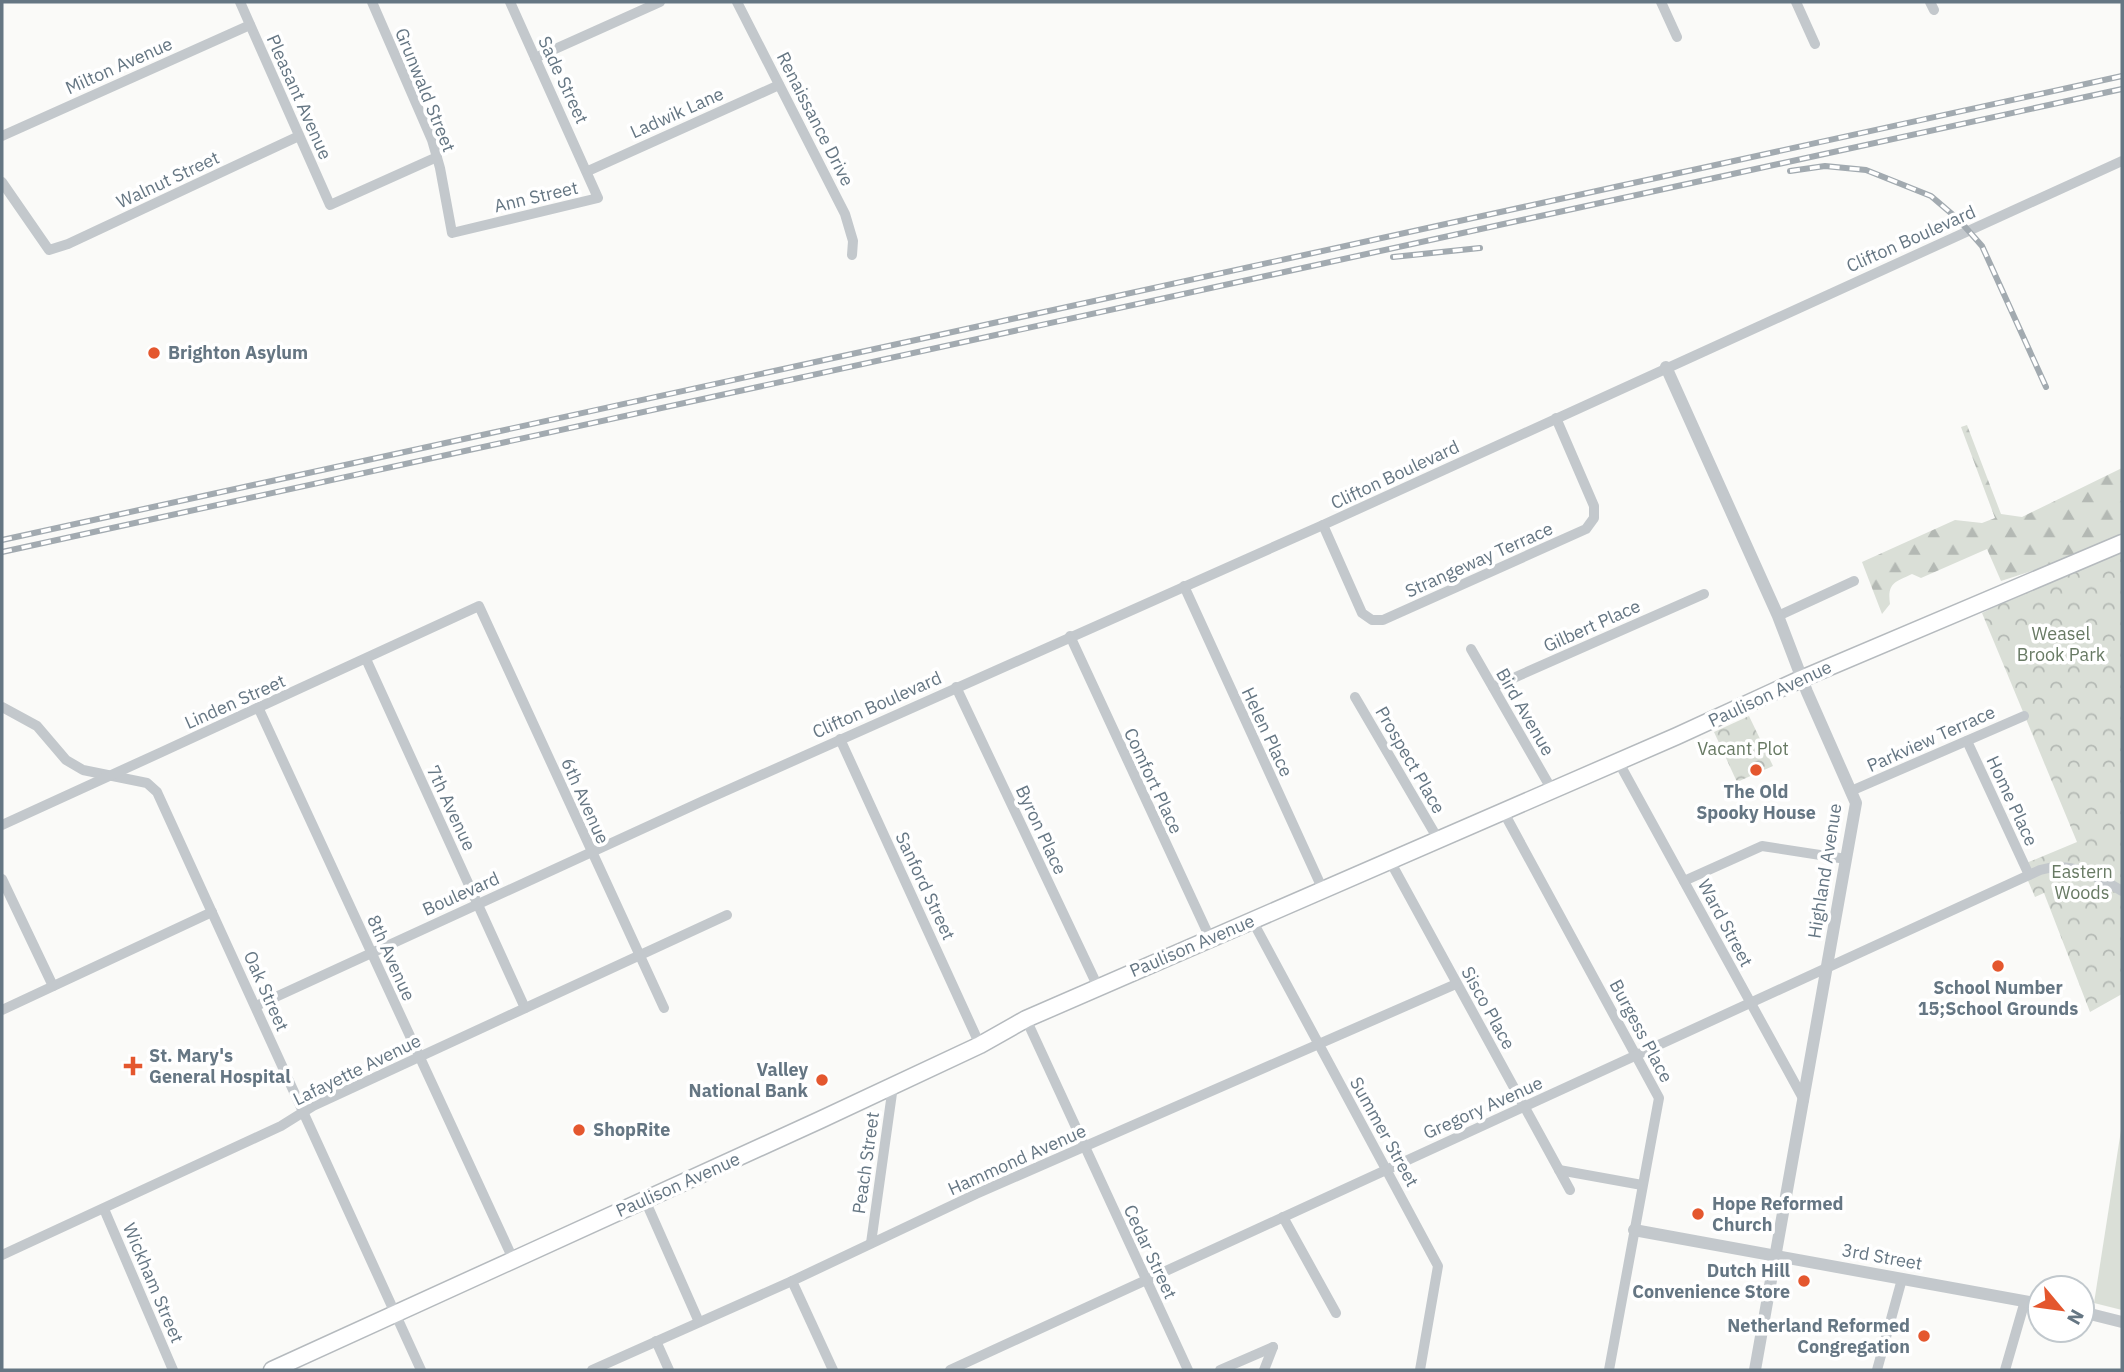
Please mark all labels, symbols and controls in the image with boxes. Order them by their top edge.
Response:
street label: Grunwald Street [390,24,461,155]
street label: Pleasant Avenue [262,31,337,163]
street label: Milton Avenue [62,32,176,99]
street label: Sade Street [533,32,594,127]
street label: Renaissance Drive [772,48,859,190]
street label: Ladwik Lane [627,82,727,143]
street label: Walnut Street [113,146,223,213]
street label: Ann Street [492,176,580,217]
street label: Clifton Boulevard [1843,200,1979,277]
place label: Brighton Asylum [168,341,308,364]
marker: Brighton Asylum [146,345,162,361]
street label: Clifton Boulevard [1327,435,1463,514]
street label: Strangeway Terrace [1401,517,1556,602]
street label: Gilbert Place [1540,594,1644,657]
park label: Weasel Brook Park [2017,622,2106,666]
street label: Paulison Avenue [1704,655,1835,732]
street label: Bird Avenue [1491,664,1560,760]
street label: Clifton Boulevard [809,666,945,743]
street label: Linden Street [181,669,289,734]
street label: Helen Place [1237,683,1298,780]
street label: Parkview Terrace [1863,700,1999,777]
street label: Prospect Place [1370,702,1451,818]
street label: Comfort Place [1119,724,1188,838]
park label: Vacant Plot [1697,737,1789,760]
street label: Home Place [1982,752,2043,850]
street label: 6th Avenue [556,754,615,847]
street label: 7th Avenue [422,761,481,854]
marker: The Old Spooky House [1748,762,1764,778]
place label: The Old Spooky House [1696,780,1816,824]
street label: Byron Place [1011,781,1072,878]
street label: Highland Avenue [1802,802,1847,940]
street label: Sanford Street [890,828,961,944]
park label: Eastern Woods [2051,860,2113,904]
street label: Boulevard [419,866,503,921]
street label: Ward Street [1693,875,1758,971]
street label: Paulison Avenue [1126,909,1258,982]
street label: 8th Avenue [362,911,421,1004]
street label: Oak Street [239,947,294,1035]
marker: School Number 15;School Grounds [1990,958,2006,974]
street label: Sisco Place [1456,962,1521,1053]
street label: Burgess Place [1605,975,1678,1086]
place label: School Number 15;School Grounds [1918,976,2078,1020]
street label: Lafayette Avenue [289,1029,425,1110]
place label: St. Mary's General Hospital [149,1044,291,1088]
marker: St. Mary's General Hospital [123,1056,143,1076]
place label: Valley National Bank [689,1058,809,1102]
street label: Gregory Avenue [1419,1071,1546,1144]
marker: Valley National Bank [814,1072,830,1088]
street label: Summer Street [1345,1073,1424,1191]
street label: Peach Street [847,1110,884,1216]
place label: ShopRite [593,1118,670,1141]
street label: Hammond Avenue [944,1119,1090,1200]
marker: ShopRite [571,1122,587,1138]
street label: Paulison Avenue [612,1147,744,1222]
place label: Hope Reformed Church [1712,1192,1843,1236]
street label: Cedar Street [1119,1201,1182,1303]
marker: Hope Reformed Church [1690,1206,1706,1222]
street label: Wickham Street [118,1219,189,1346]
street label: 3rd Street [1840,1238,1924,1275]
place label: Dutch Hill Convenience Store [1632,1259,1791,1303]
marker: Dutch Hill Convenience Store [1796,1273,1812,1289]
north arrow [2026,1274,2096,1344]
text: N [2062,1305,2090,1329]
place label: Netherland Reformed Congregation [1727,1314,1910,1358]
marker: Netherland Reformed Congregation [1916,1328,1932,1344]

